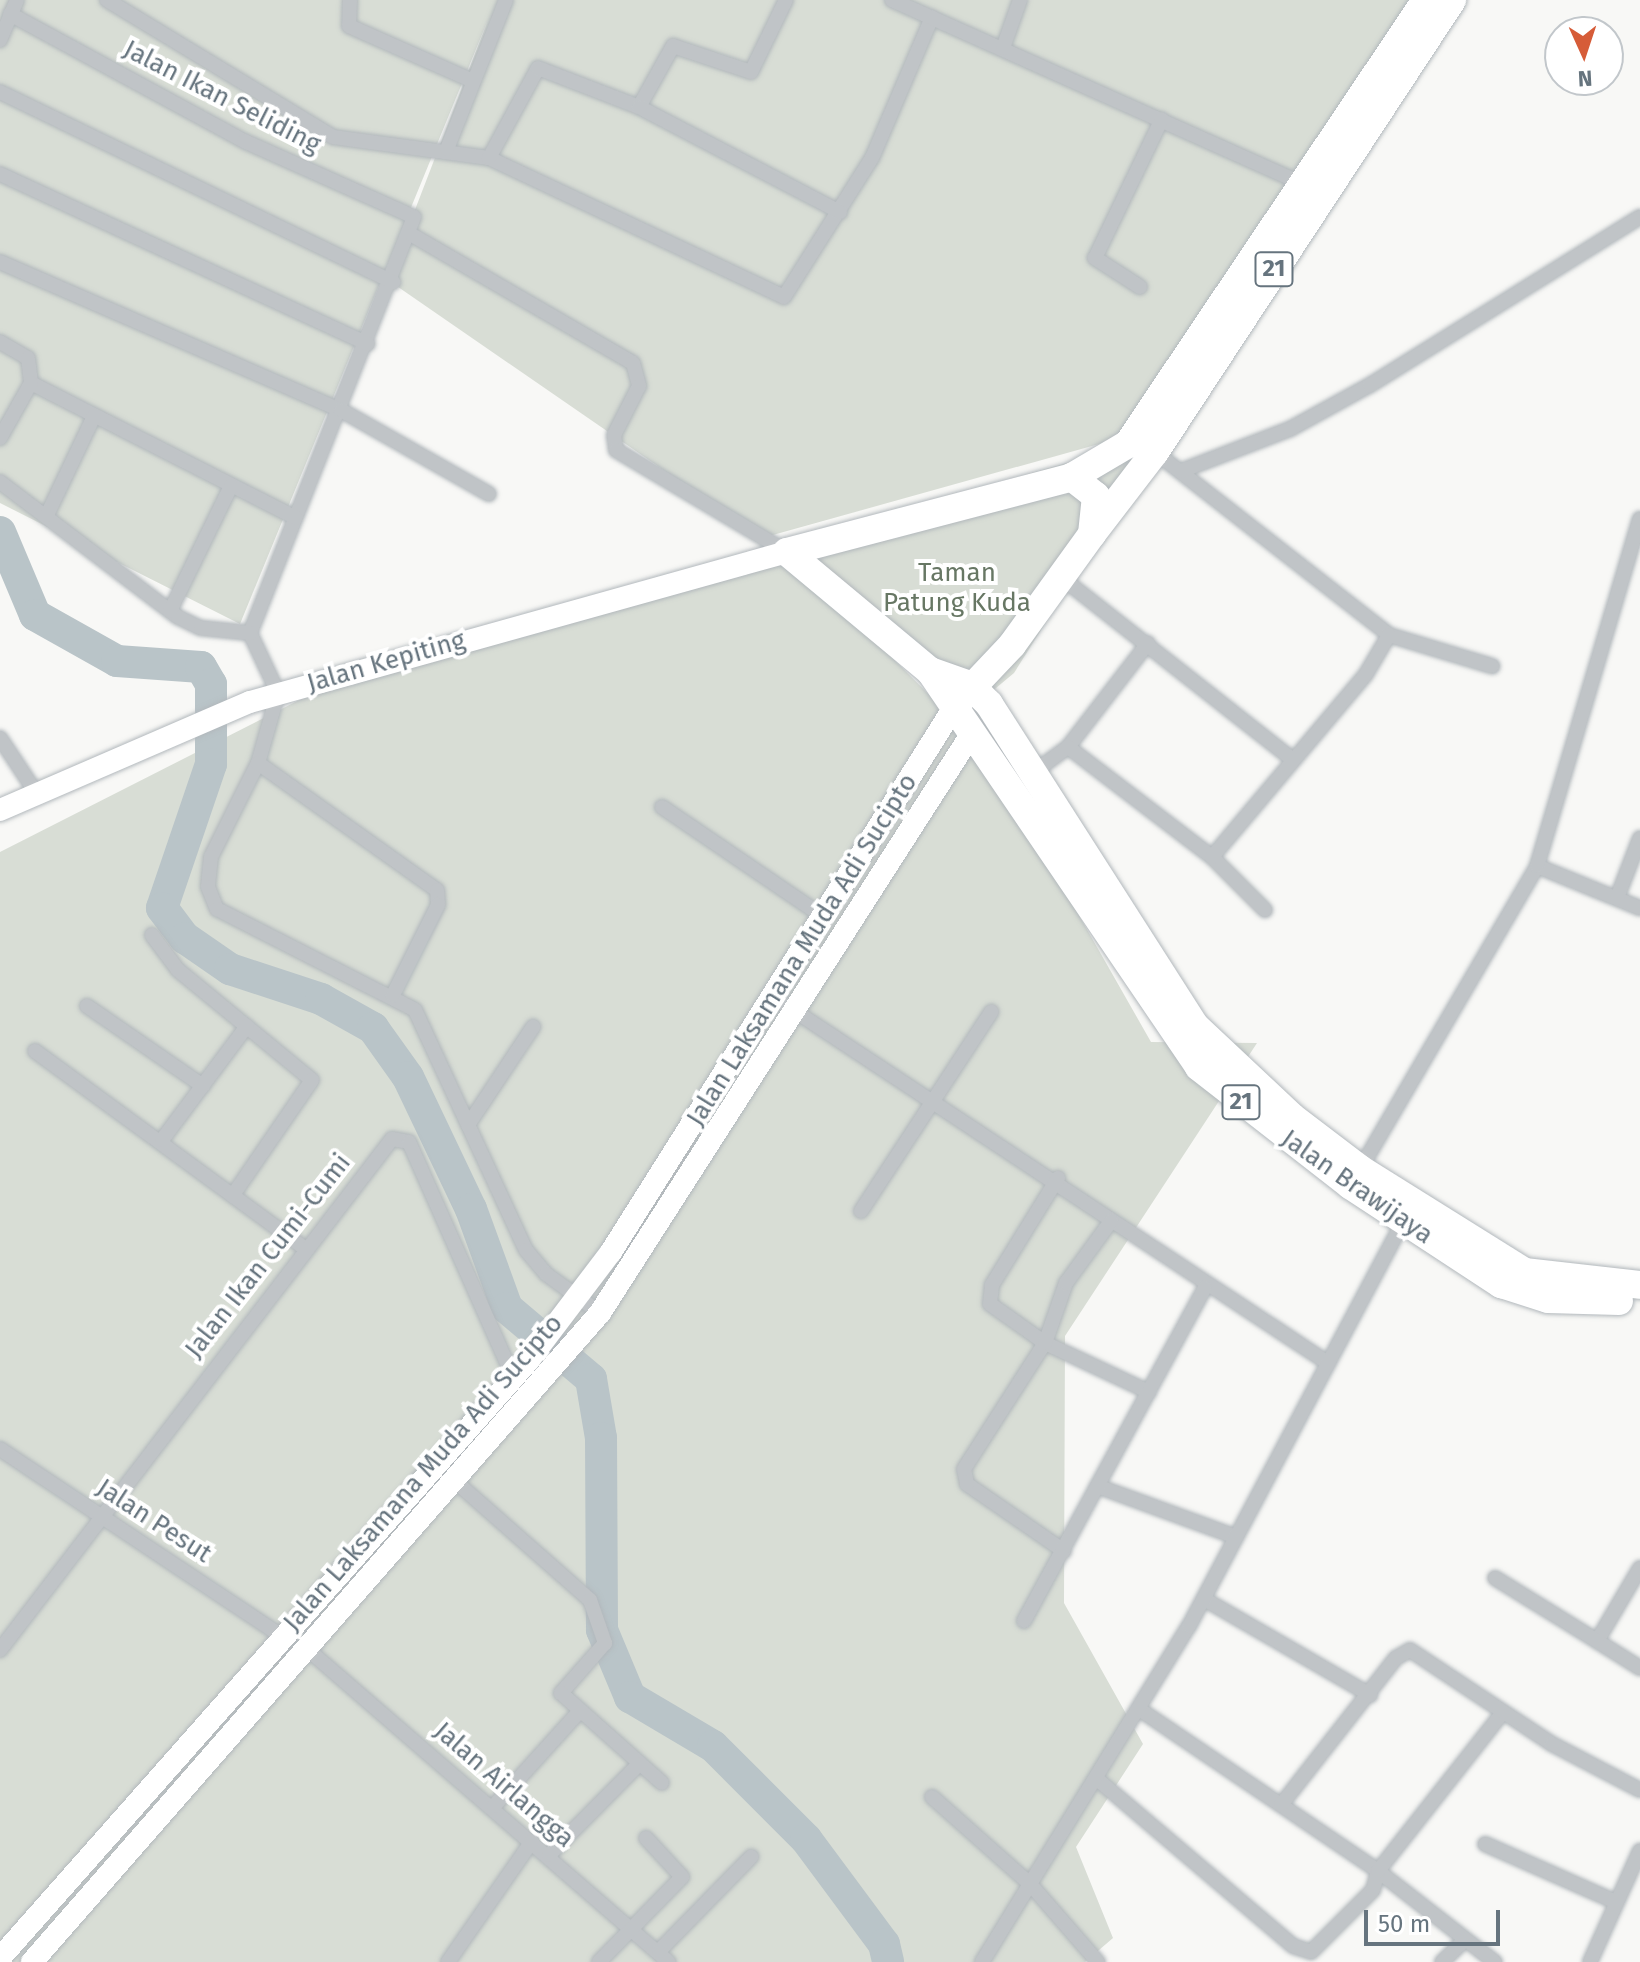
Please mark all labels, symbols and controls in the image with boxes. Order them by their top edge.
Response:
north arrow [1544,16,1624,96]
street label: Jalan Ikan Seliding [118,34,326,160]
text: N [1577,65,1593,92]
road number: 21 [1254,249,1294,289]
park label: Taman Patung Kuda [883,557,1031,618]
street label: Jalan Kepiting [303,625,469,699]
street label: Jalan Laksamana Muda Adi Sucipto [680,768,924,1132]
road number: 21 [1221,1082,1261,1122]
street label: Jalan Brawijaya [1275,1123,1439,1251]
street label: Jalan Ikan Cumi-Cumi [179,1148,357,1364]
street label: Jalan Laksamana Muda Adi Sucipto [277,1308,569,1638]
street label: Jalan Pesut [91,1472,217,1570]
street label: Jalan Airlangga [428,1716,580,1854]
scale bar [1368,1894,1504,1944]
text: 50 m [1378,1910,1430,1938]

